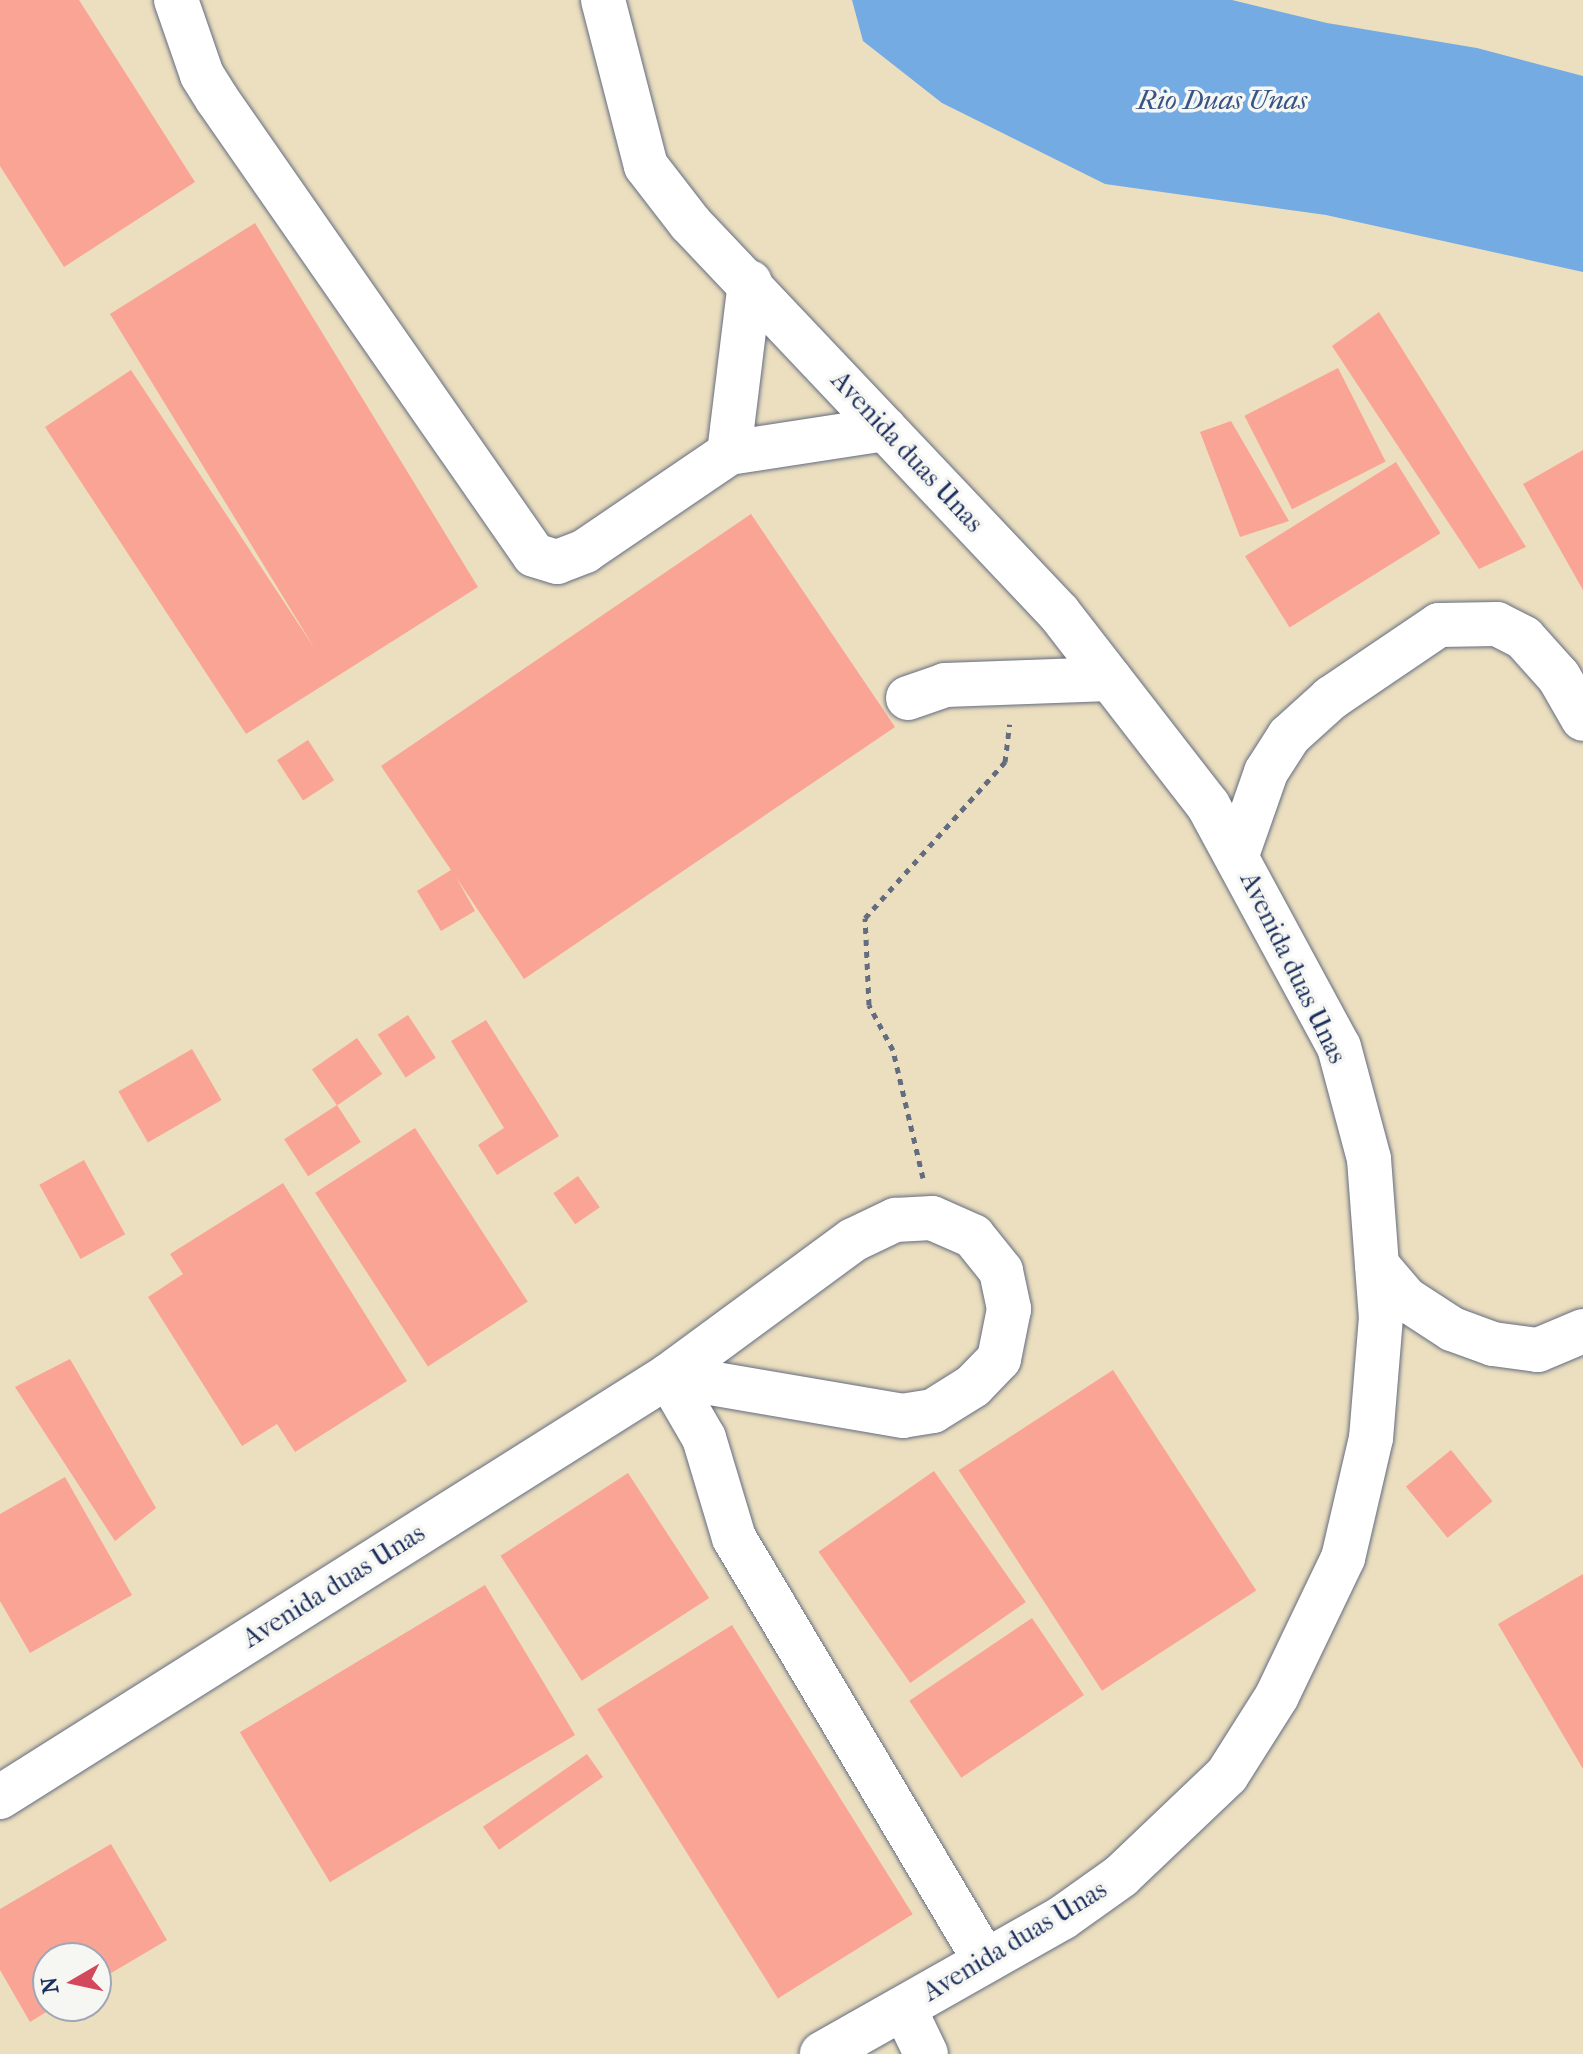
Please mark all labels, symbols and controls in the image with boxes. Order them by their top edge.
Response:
water label: Rio Duas Unas [1137,83,1307,117]
street label: Avenida duas Unas [824,365,990,539]
street label: Avenida duas Unas [1233,867,1353,1069]
street label: Avenida duas Unas [237,1517,431,1655]
street label: Avenida duas Unas [917,1874,1113,2008]
north arrow [32,1942,112,2022]
text: N [36,1975,64,1996]

